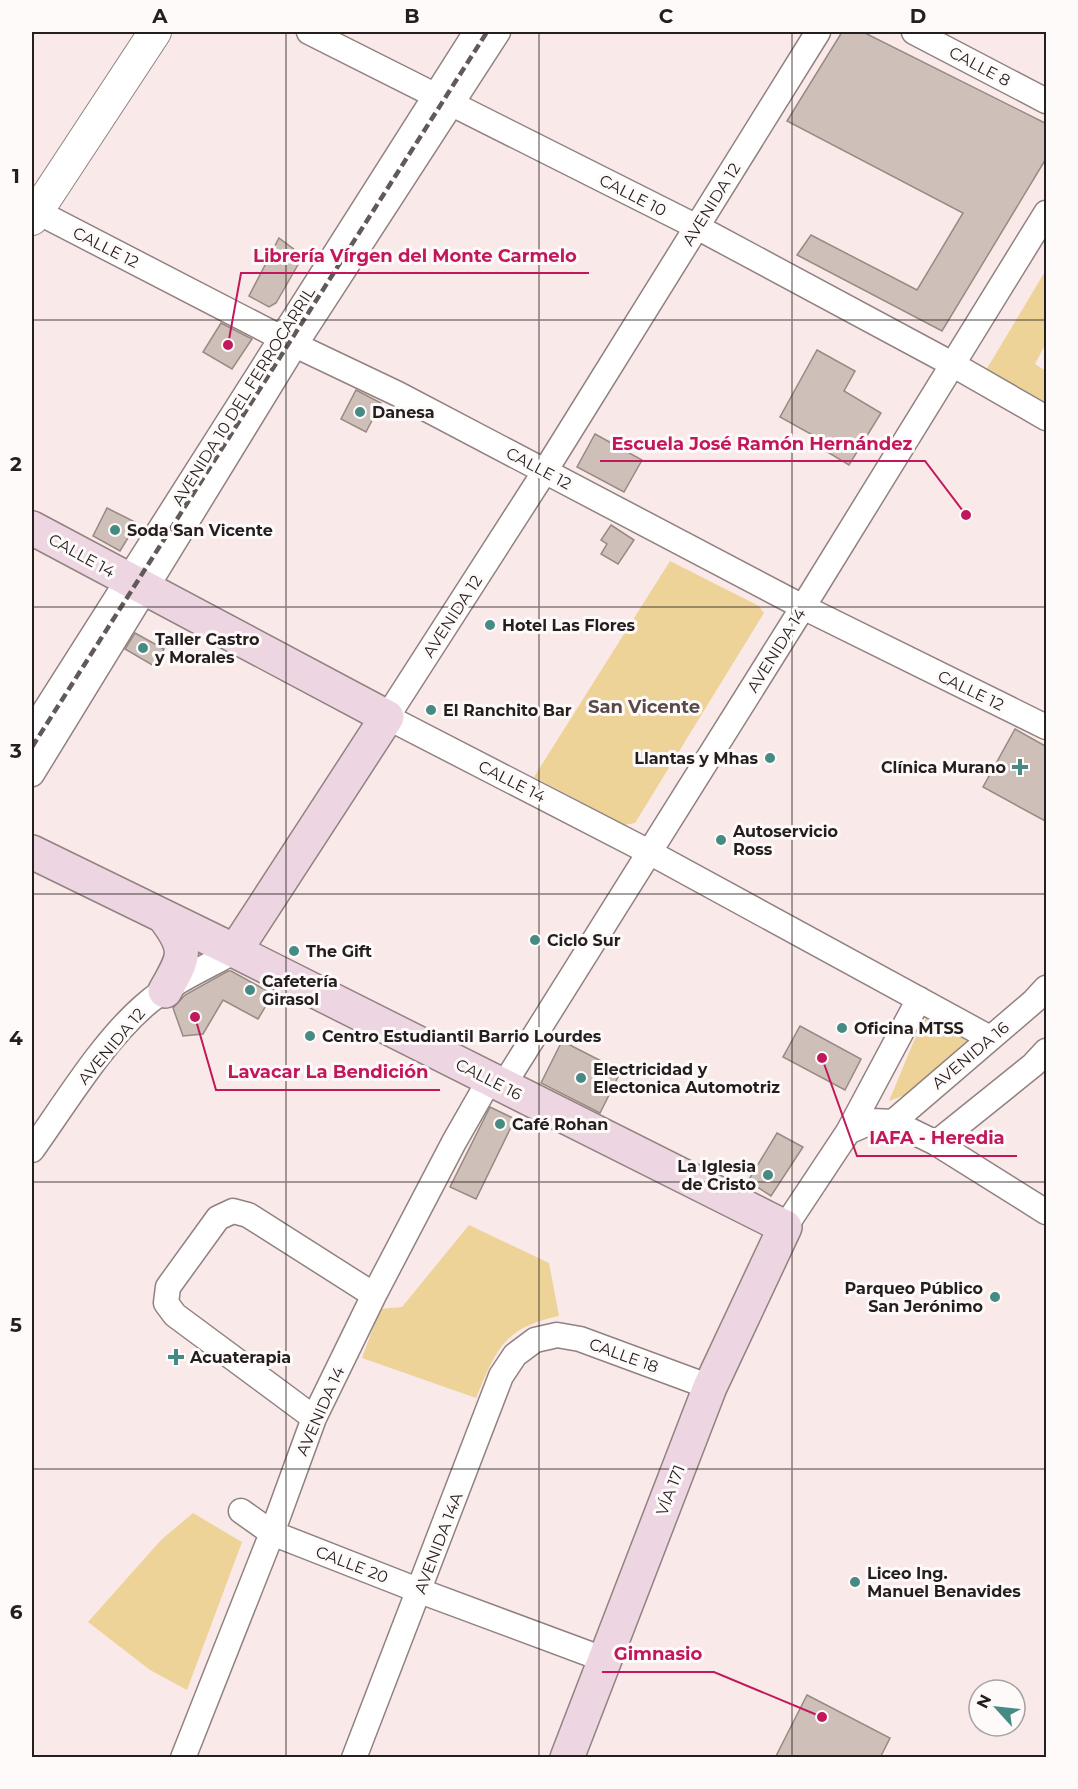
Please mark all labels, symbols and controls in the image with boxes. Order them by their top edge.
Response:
text: A [151,4,168,28]
text: B [404,4,420,28]
text: C [659,4,674,28]
text: D [910,4,926,28]
street label: CALLE 8 [946,42,1014,90]
street label: AVENIDA 12 [678,159,744,249]
text: 1 [12,164,20,188]
street label: CALLE 10 [596,170,669,220]
street label: CALLE 12 [70,223,142,272]
callout: Librería Vírgen del Monte Carmelo [241,237,589,273]
text: Librería Vírgen del Monte Carmelo [253,245,577,267]
street label: AVENIDA 10 DEL FERROCARRIL [168,283,319,509]
place label: Danesa [372,403,435,422]
marker: Danesa [353,405,367,419]
callout: Escuela José Ramón Hernández [600,425,925,461]
text: Escuela José Ramón Hernández [612,433,913,455]
street label: CALLE 12 [503,443,575,494]
text: 2 [10,452,22,476]
place label: Soda San Vicente [127,521,273,540]
marker: Soda San Vicente [108,523,122,537]
street label: CALLE 14 [45,530,118,582]
street label: AVENIDA 12 [419,572,486,661]
street label: AVENIDA 14 [743,604,810,696]
place label: Hotel Las Flores [502,616,636,635]
marker: Hotel Las Flores [483,618,497,632]
place label: Taller Castro y Morales [154,630,260,667]
marker: Taller Castro y Morales [136,641,150,655]
street label: CALLE 12 [935,666,1007,715]
district label: San Vicente [588,696,700,718]
place label: El Ranchito Bar [443,701,572,720]
marker: El Ranchito Bar [424,703,438,717]
text: 3 [9,739,22,763]
place label: Llantas y Mhas [634,749,758,768]
marker: Llantas y Mhas [763,751,777,765]
street label: CALLE 14 [475,756,549,807]
place label: Clínica Murano [881,758,1006,777]
marker: Clínica Murano [1011,758,1029,776]
place label: Autoservicio Ross [732,822,838,859]
marker: Autoservicio Ross [714,833,728,847]
place label: Ciclo Sur [547,931,621,950]
marker: Ciclo Sur [528,933,542,947]
place label: The Gift [306,942,372,961]
marker: The Gift [287,944,301,958]
place label: Cafetería Girasol [262,972,338,1009]
marker: Cafetería Girasol [243,983,257,997]
street label: AVENIDA 12 [74,1004,149,1088]
street label: AVENIDA 16 [928,1018,1013,1093]
place label: Oficina MTSS [854,1019,964,1038]
marker: Oficina MTSS [835,1021,849,1035]
text: 4 [9,1026,23,1050]
place label: Centro Estudiantil Barrio Lourdes [322,1027,602,1046]
marker: Centro Estudiantil Barrio Lourdes [303,1029,317,1043]
callout: Lavacar La Bendición [216,1054,440,1090]
street label: CALLE 16 [452,1055,525,1104]
place label: Electricidad y Electonica Automotriz [593,1060,780,1097]
text: Lavacar La Bendición [228,1061,428,1083]
marker: Electricidad y Electonica Automotriz [574,1071,588,1085]
place label: Café Rohan [512,1115,608,1134]
marker: Café Rohan [493,1117,507,1131]
callout: IAFA - Heredia [857,1120,1017,1156]
text: IAFA - Heredia [869,1127,1005,1149]
place label: La Iglesia de Cristo [677,1157,756,1194]
marker: La Iglesia de Cristo [761,1168,775,1182]
place label: Parqueo Público San Jerónimo [845,1279,983,1316]
marker: Parqueo Público San Jerónimo [988,1290,1002,1304]
text: 5 [10,1313,22,1337]
street label: CALLE 18 [587,1334,661,1377]
marker: Acuaterapia [167,1348,185,1366]
place label: Acuaterapia [189,1348,291,1367]
street label: AVENIDA 14 [292,1363,349,1459]
street label: VÍA 171 [652,1462,689,1518]
street label: AVENIDA 14A [410,1489,467,1596]
street label: CALLE 20 [313,1542,391,1587]
place label: Liceo Ing. Manuel Benavides [867,1564,1021,1601]
marker: Liceo Ing. Manuel Benavides [848,1575,862,1589]
text: 6 [10,1600,23,1624]
callout: Gimnasio [602,1636,714,1672]
text: Gimnasio [614,1643,702,1665]
north arrow [967,1678,1027,1738]
text: N [973,1691,995,1711]

